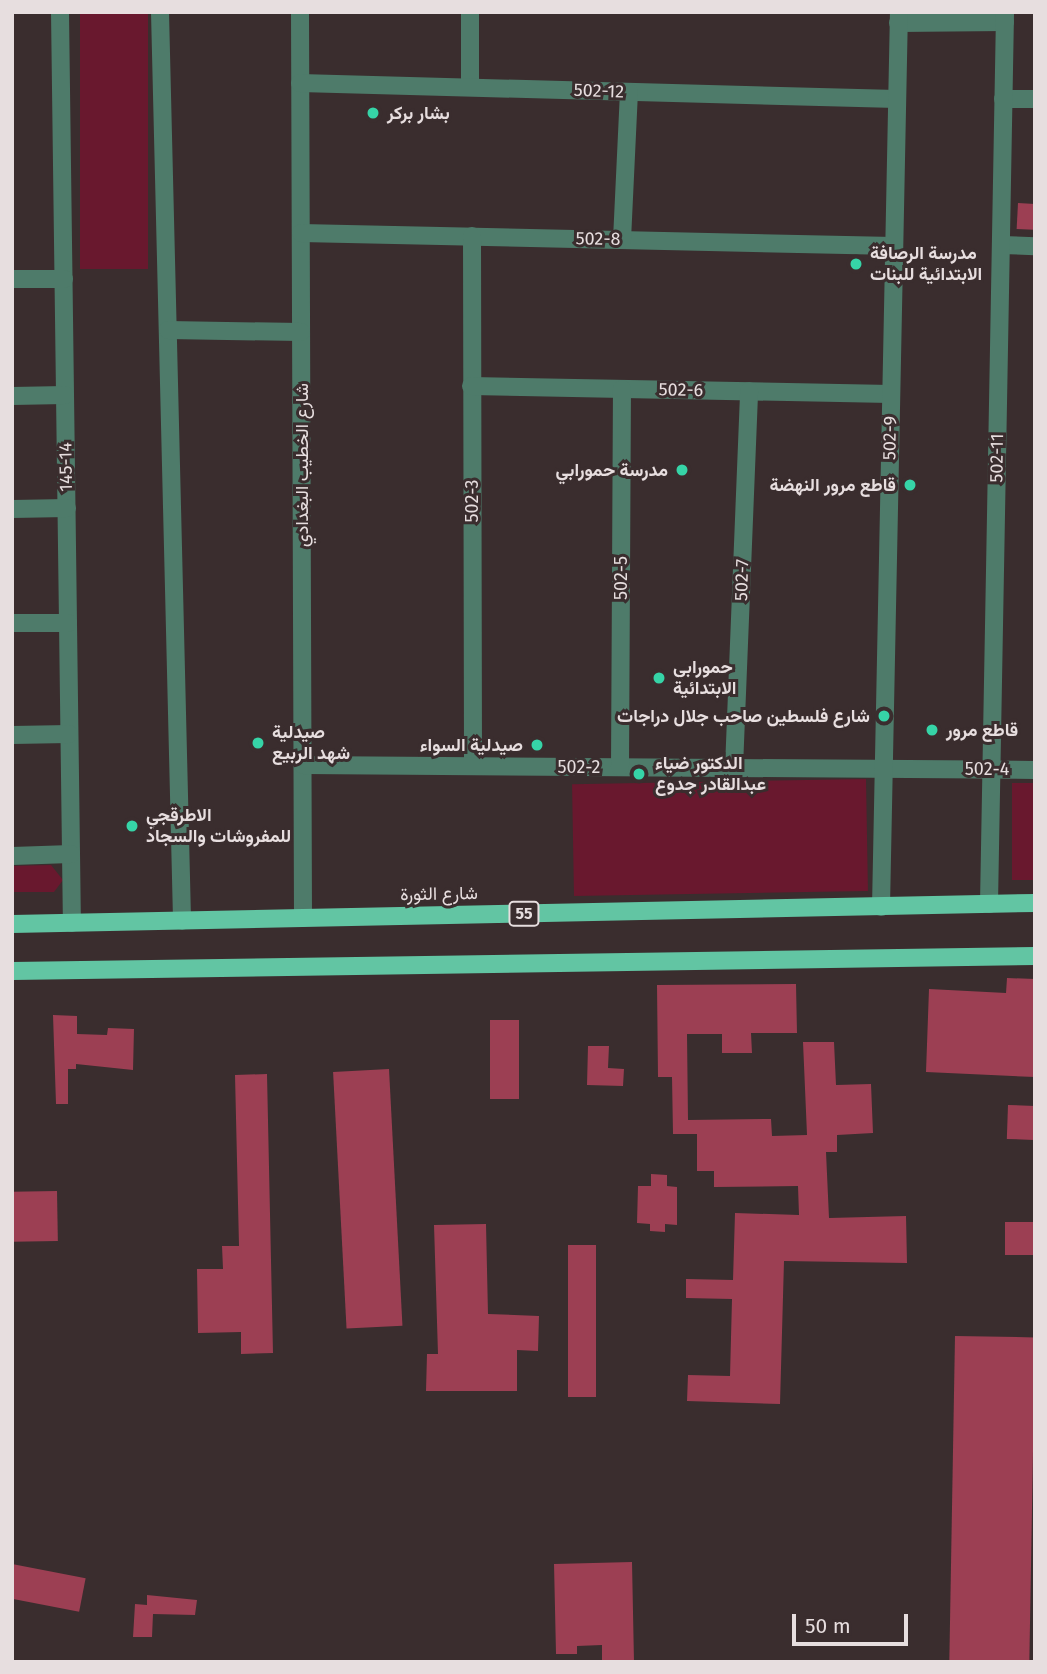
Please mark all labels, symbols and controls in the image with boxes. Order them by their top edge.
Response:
street label: 502-12 [573,79,625,103]
place label: بشار بركر [387,102,450,124]
marker: بشار بركر [365,105,381,121]
street label: 502-8 [575,228,621,250]
place label: مدرسة الرصافة الابتدائية للبنات [870,243,982,286]
marker: مدرسة الرصافة الابتدائية للبنات [848,256,864,272]
street label: 502-6 [659,379,703,401]
street label: شارع الخطيب البغدادي [291,383,313,547]
street label: 502-9 [879,416,901,460]
street label: 502-11 [986,433,1008,483]
street label: 145-14 [55,442,77,492]
place label: مدرسة حمورابي [556,459,668,481]
marker: مدرسة حمورابي [674,462,690,478]
place label: قاطع مرور النهضة [770,474,896,496]
marker: قاطع مرور النهضة [902,477,918,493]
street label: 502-3 [461,480,483,522]
street label: 502-5 [610,556,632,600]
street label: 502-7 [730,559,754,601]
place label: حمورابي الابتدائية [673,657,736,700]
marker: حمورابي الابتدائية [651,670,667,686]
place label: شارع فلسطين صاحب جلال دراجات [617,705,870,727]
marker: شارع فلسطين صاحب جلال دراجات [876,708,892,724]
place label: قاطع مرور [946,719,1018,741]
place label: صيدلية شهد الربيع [272,722,350,764]
marker: قاطع مرور [924,722,940,738]
place label: صيدلية السواء [420,734,523,756]
marker: صيدلية شهد الربيع [250,735,266,751]
marker: صيدلية السواء [529,737,545,753]
place label: الدكتور ضياء عبدالقادر جدوع [655,753,766,796]
street label: 502-2 [558,756,600,778]
street label: 502-4 [965,758,1009,780]
marker: الدكتور ضياء عبدالقادر جدوع [629,764,649,784]
place label: الاطرقجي للمفروشات والسجاد [146,805,291,848]
marker: الاطرقجي للمفروشات والسجاد [124,818,140,834]
street label: شارع الثورة [400,883,478,905]
road number: 55 [508,902,540,926]
scale bar [795,1600,911,1644]
text: 50 m [805,1613,851,1639]

